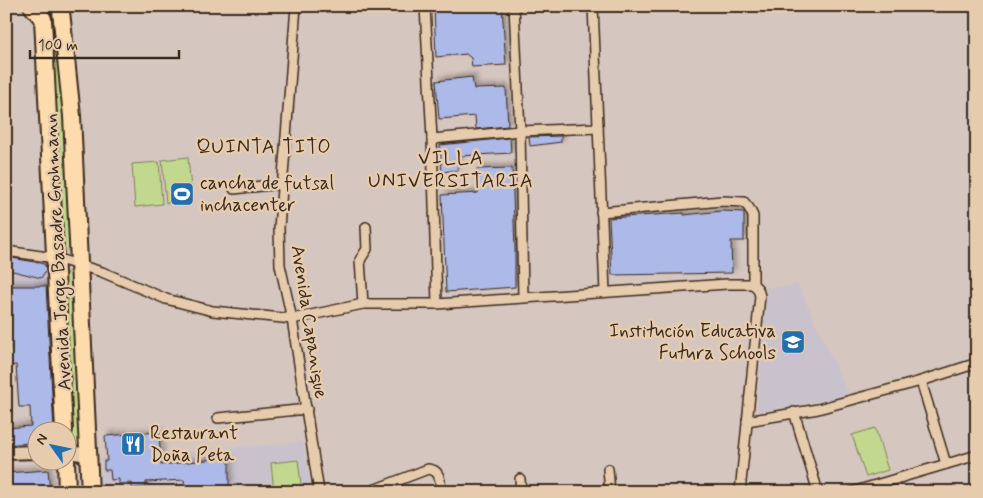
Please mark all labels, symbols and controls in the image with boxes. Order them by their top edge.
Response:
scale bar [30,28,179,60]
text: 100 m [38,36,78,56]
street label: Avenida Jorge Basadre Grohmann [38,113,80,391]
district label: QUINTA TITO [196,134,332,161]
district label: VILLA UNIVERSITARIA [368,145,534,195]
place label: cancha de futsal inchacenter [200,171,335,218]
sports icon: cancha de futsal inchacenter [169,181,195,207]
street label: Avenida Capanique [285,243,333,401]
place label: Institución Educativa Futura Schools [609,319,776,366]
school or university icon: Institución Educativa Futura Schools [780,329,806,355]
north arrow [28,420,78,470]
place label: Restaurant Doña Peta [150,421,238,468]
text: N [32,431,52,448]
restaurant icon: Restaurant Doña Peta [120,431,146,457]

